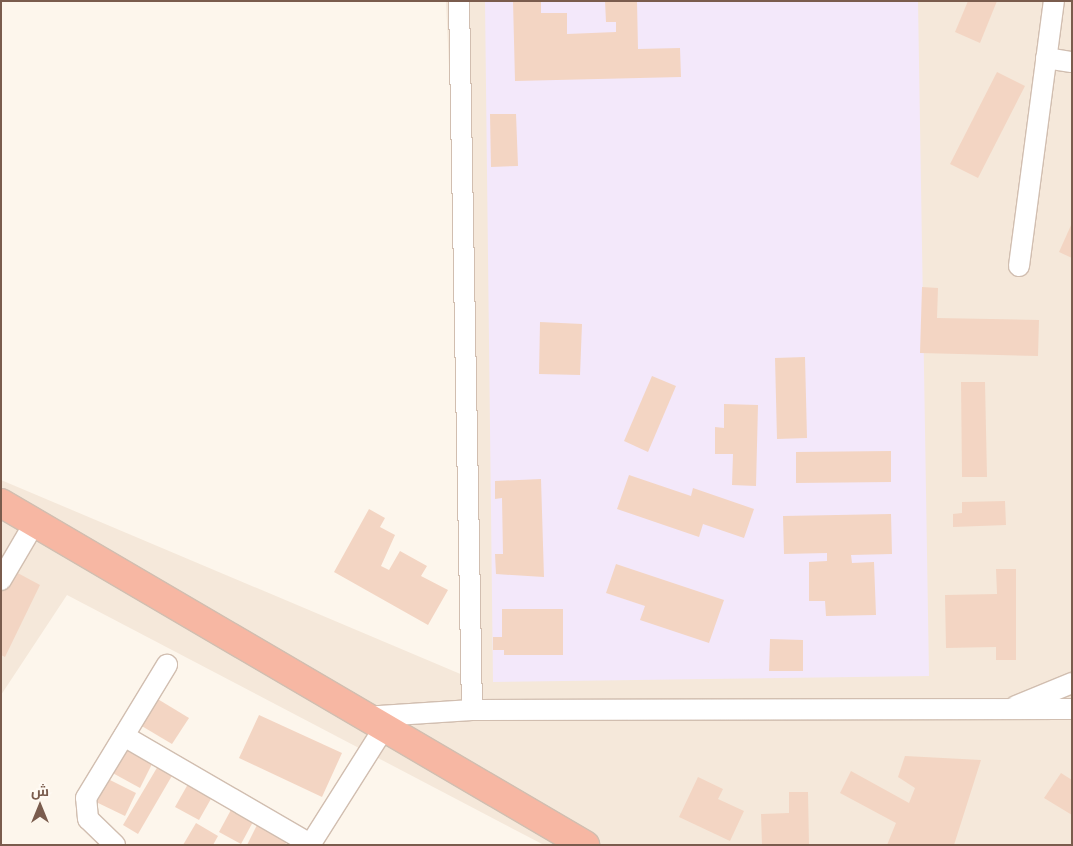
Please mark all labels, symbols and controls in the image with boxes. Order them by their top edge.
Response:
north arrow [15,781,65,831]
text: ش [31,782,49,800]

